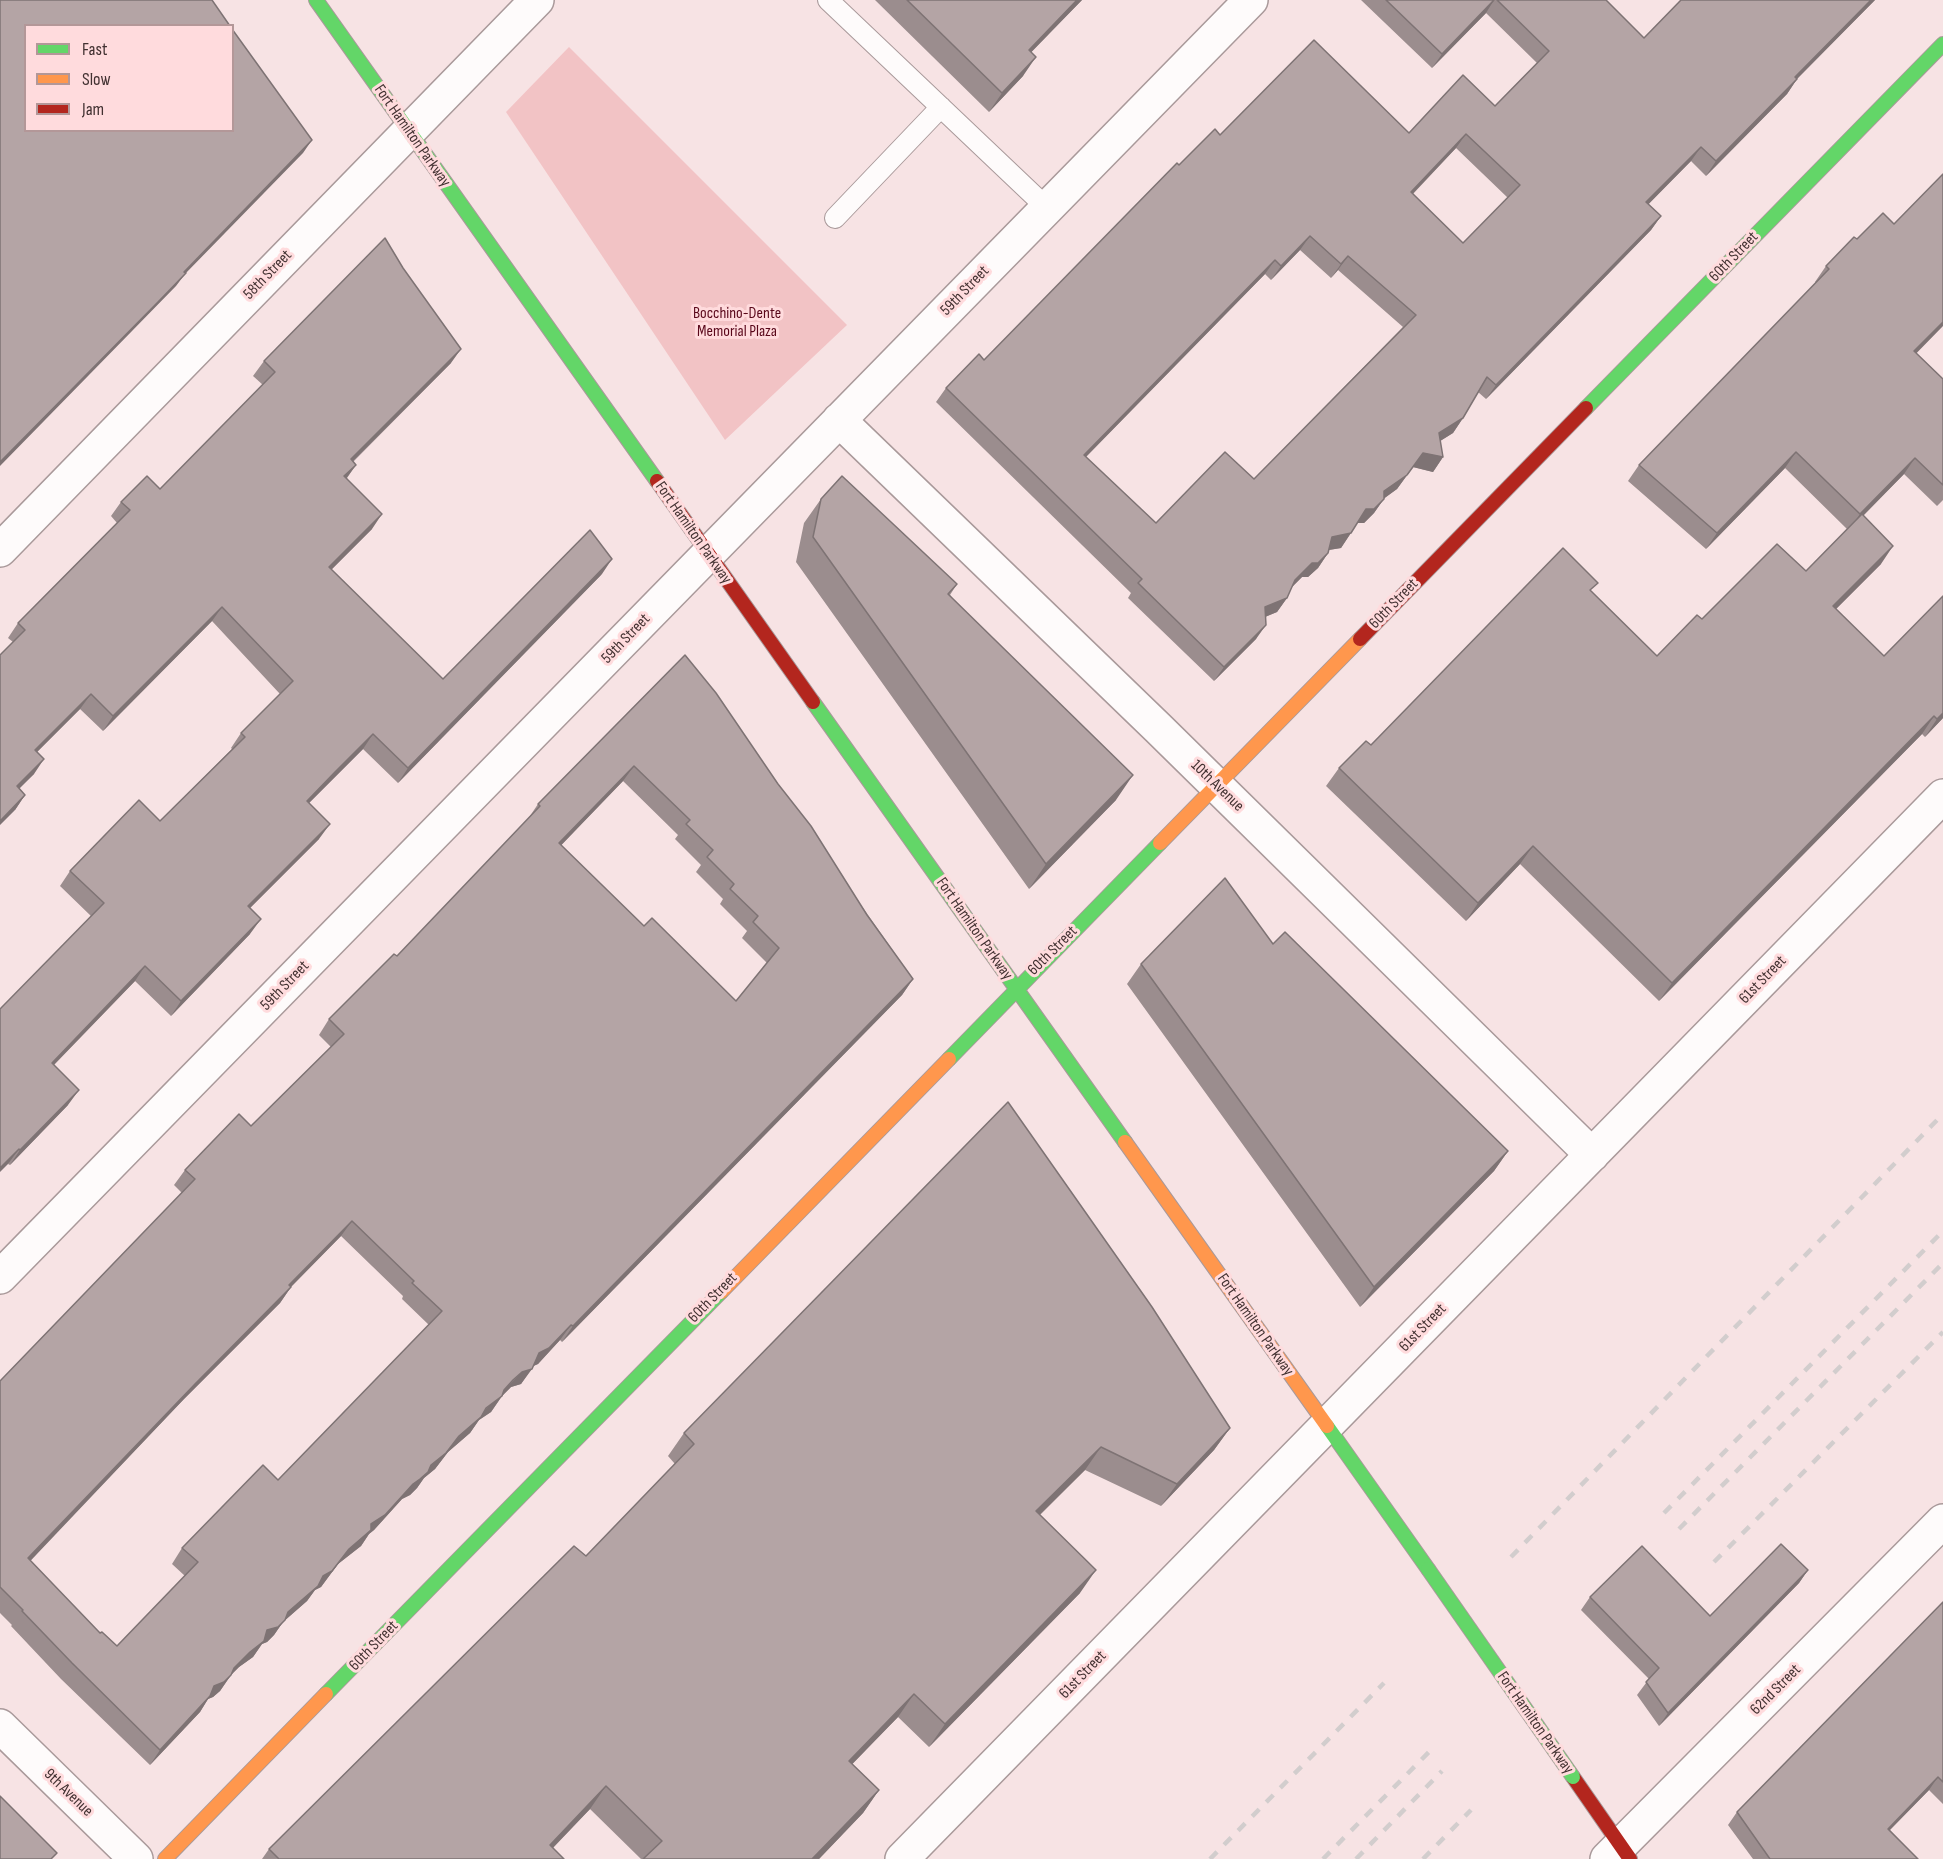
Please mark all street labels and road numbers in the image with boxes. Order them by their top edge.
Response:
street label: Fort Hamilton Parkway [370,81,454,191]
street label: 60th Street [1705,228,1763,286]
street label: 58th Street [240,246,296,304]
street label: 59th Street [937,262,993,320]
street label: Fort Hamilton Parkway [651,478,735,588]
street label: 60th Street [1365,575,1423,633]
street label: 59th Street [598,610,654,668]
street label: 10th Avenue [1187,756,1247,816]
street label: Fort Hamilton Parkway [932,874,1016,984]
street label: 60th Street [1024,922,1082,980]
street label: 61st Street [1735,952,1791,1008]
street label: 59th Street [257,957,313,1015]
street label: 60th Street [684,1269,742,1327]
street label: Fort Hamilton Parkway [1213,1270,1297,1380]
street label: 61st Street [1395,1300,1451,1356]
street label: 60th Street [345,1617,403,1675]
street label: 61st Street [1055,1647,1111,1703]
street label: 62nd Street [1747,1661,1805,1719]
street label: Fort Hamilton Parkway [1493,1668,1577,1778]
street label: 9th Avenue [40,1765,96,1821]

